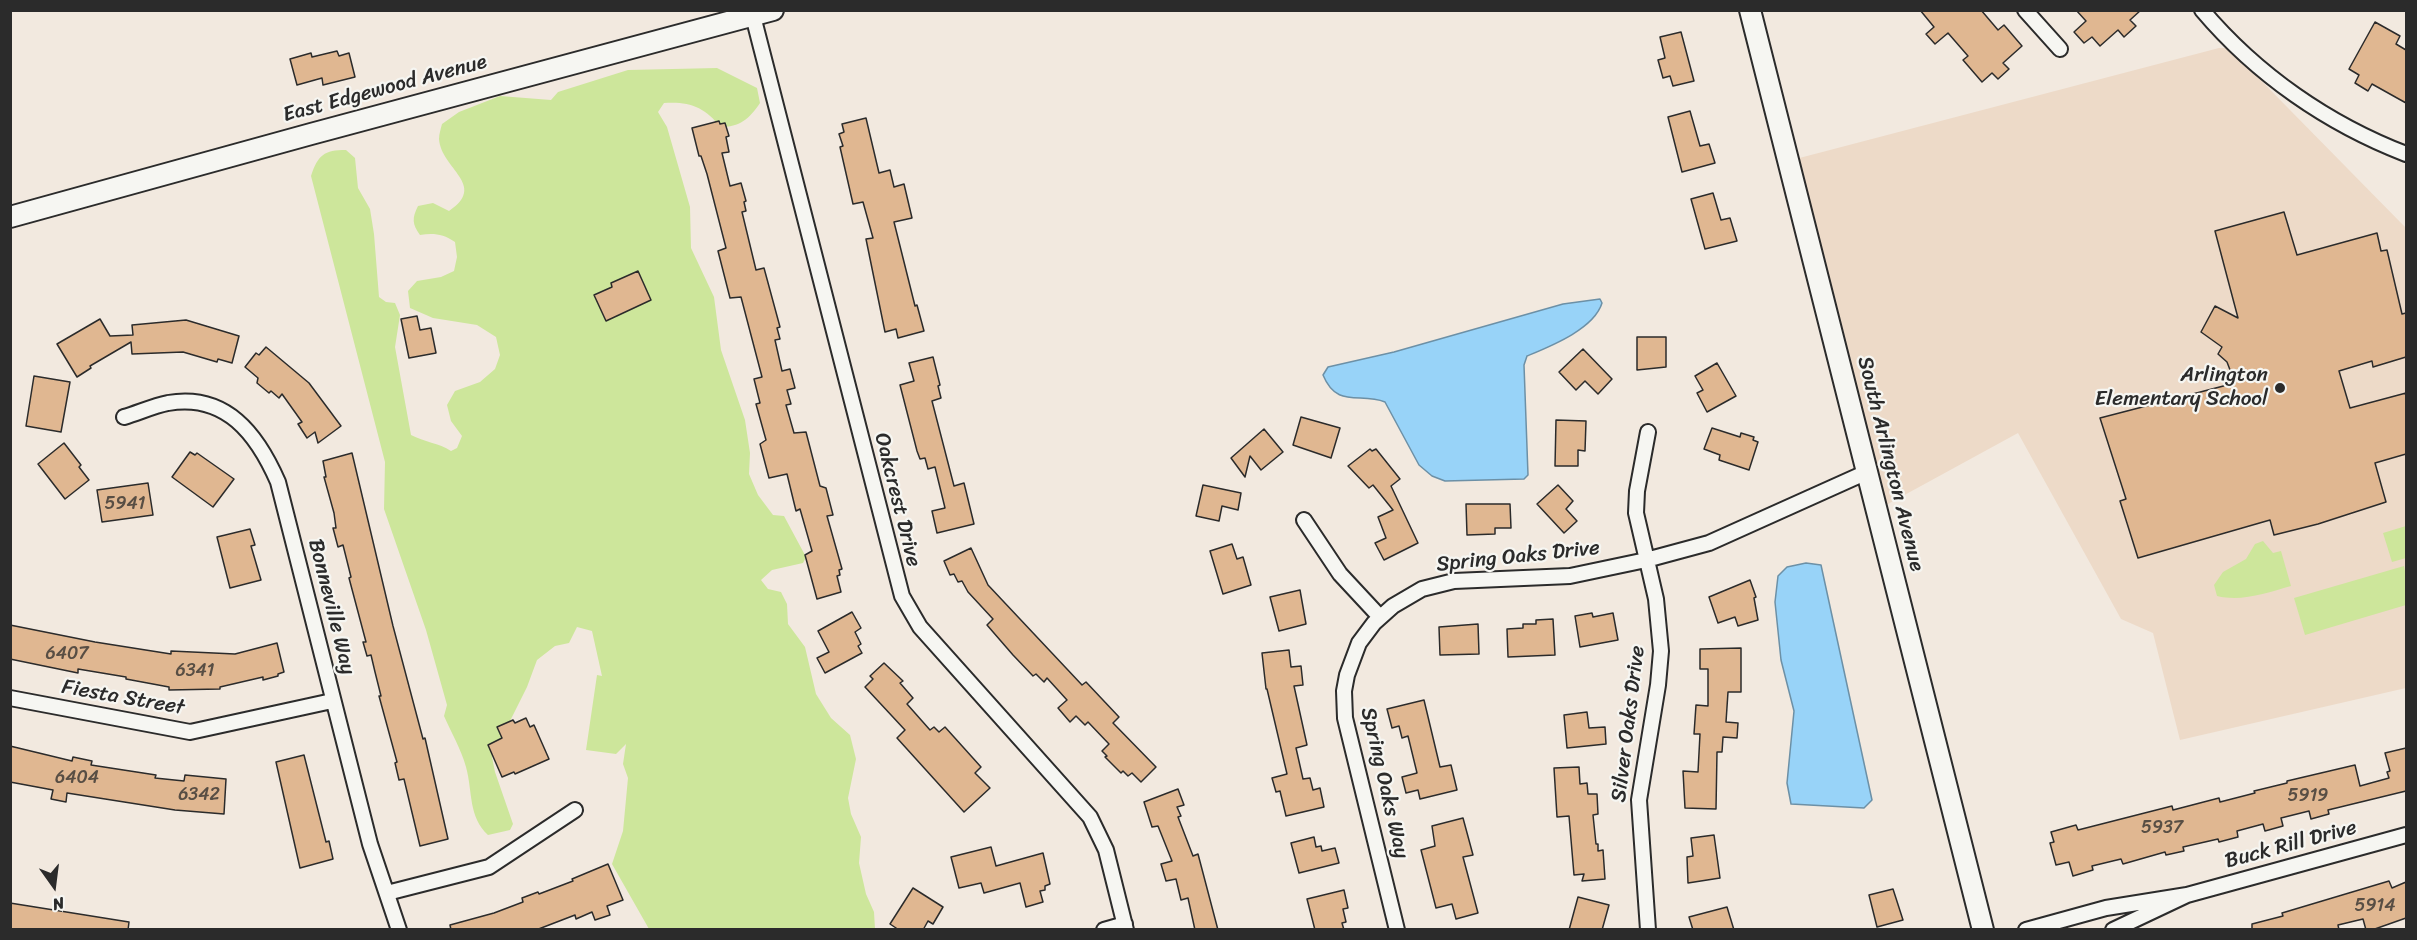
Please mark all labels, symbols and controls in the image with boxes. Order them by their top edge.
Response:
street label: East Edgewood Avenue [280,50,490,128]
street label: South Arlington Avenue [1851,354,1929,574]
place label: Arlington Elementary School [2095,363,2268,413]
marker: Arlington Elementary School [2273,381,2287,395]
street label: Oakcrest Drive [868,430,926,570]
house number: 5941 [104,493,146,515]
street label: Spring Oaks Drive [1435,536,1601,578]
street label: Bonneville Way [302,537,360,677]
house number: 6407 [45,643,89,665]
street label: Silver Oaks Drive [1607,644,1651,804]
house number: 6341 [175,660,215,682]
street label: Fiesta Street [60,675,186,721]
street label: Spring Oaks Way [1354,705,1414,861]
house number: 6404 [55,767,99,789]
house number: 6342 [178,784,220,806]
house number: 5919 [2288,785,2328,807]
street label: Buck Rill Drive [2222,815,2360,875]
house number: 5937 [2141,817,2183,839]
north arrow [24,856,84,916]
text: N [50,889,67,919]
house number: 5914 [2354,895,2396,917]

